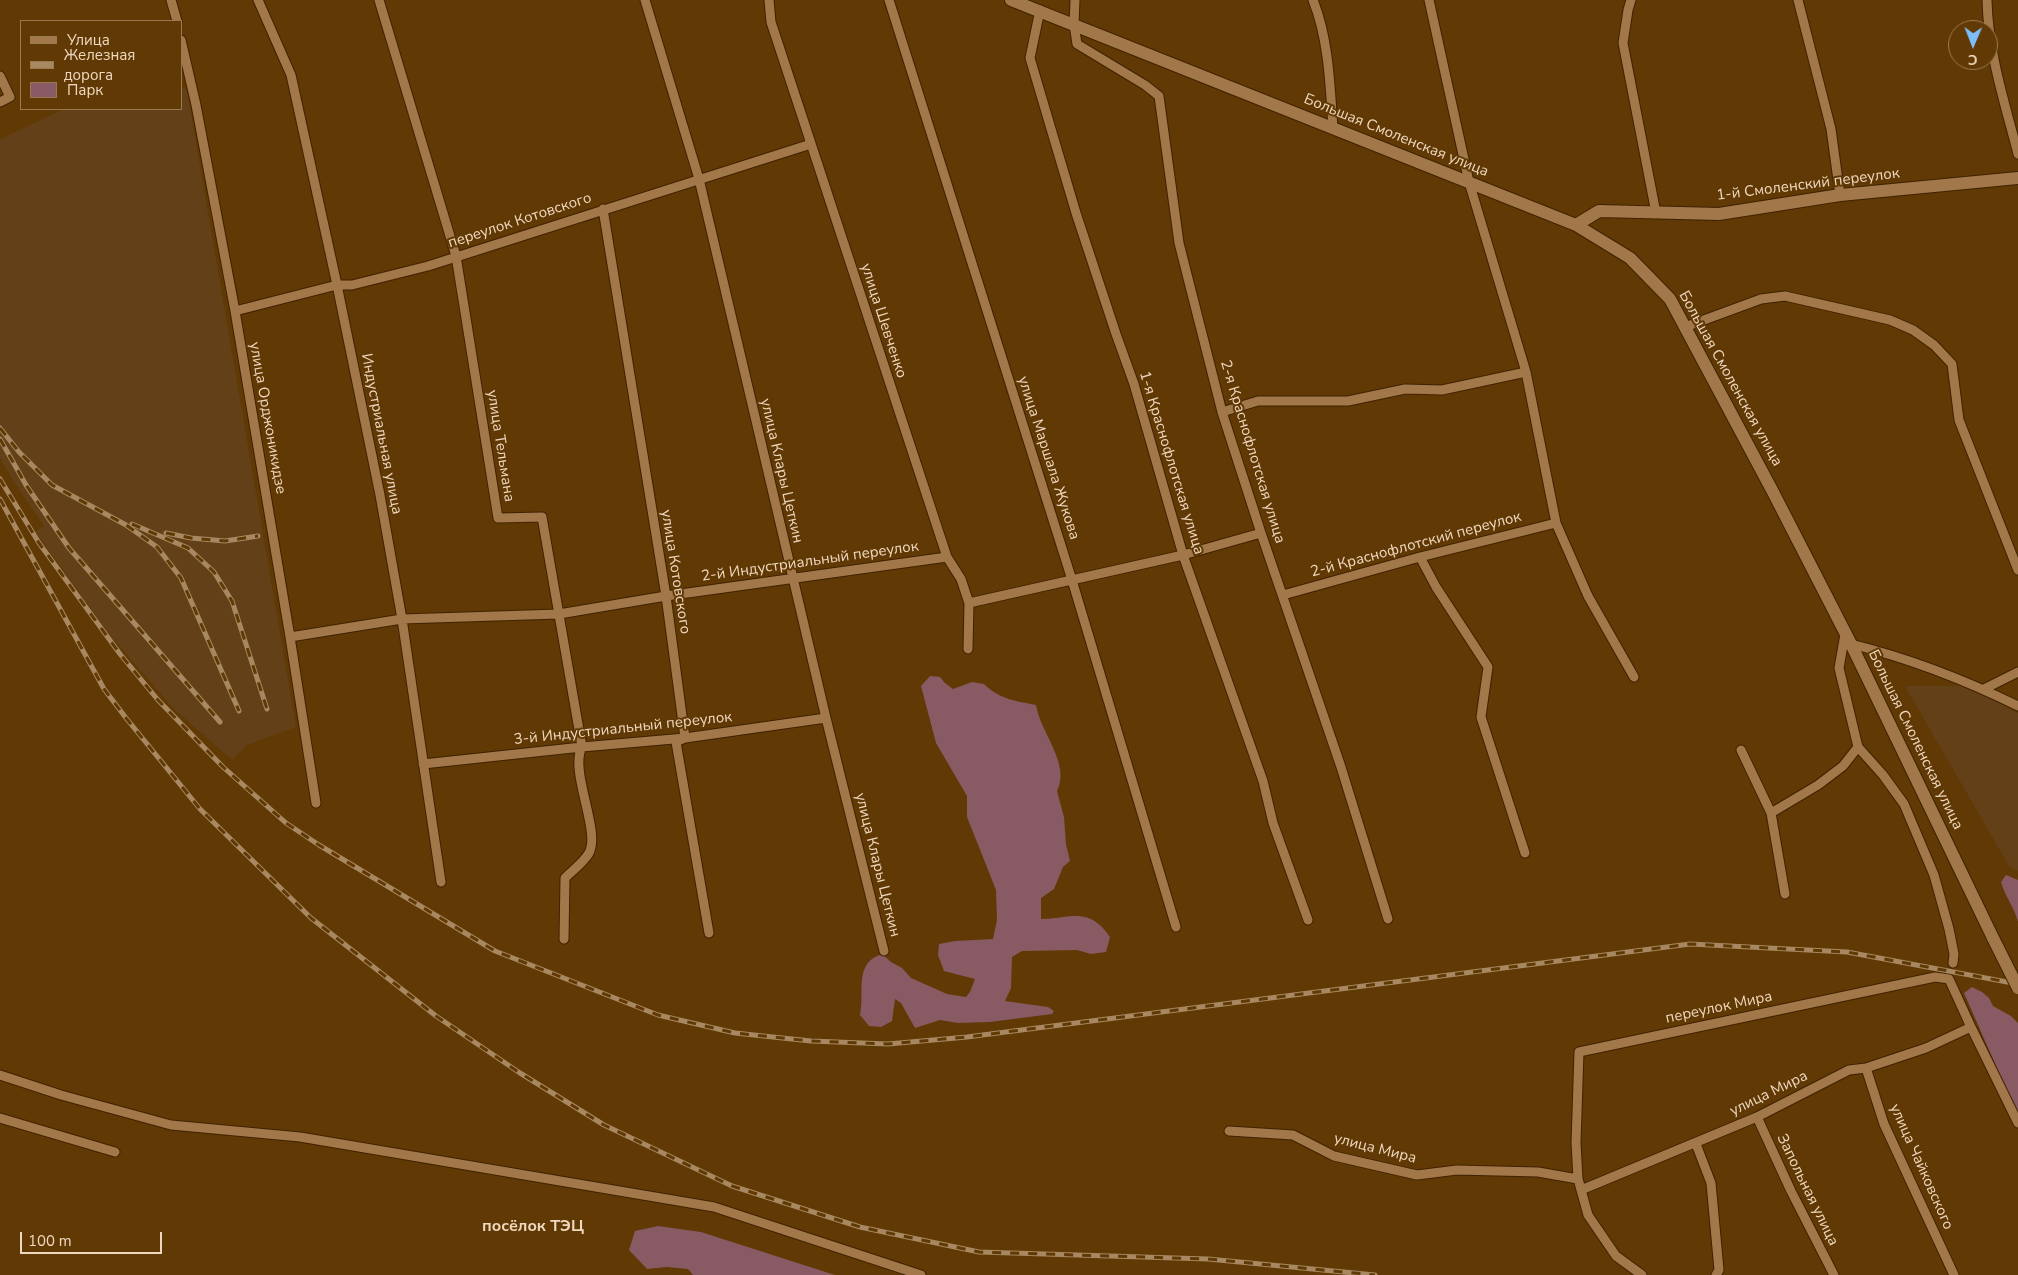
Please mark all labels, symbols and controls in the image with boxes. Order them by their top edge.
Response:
legend [20,20,182,110]
north arrow [1948,20,1998,70]
text: Улица [67,30,110,50]
text: Железная дорога [64,45,135,85]
text: С [1968,50,1978,69]
text: Парк [67,80,103,100]
street label: Большая Смоленская улица [1301,91,1491,181]
street label: 1-й Смоленский переулок [1715,165,1901,205]
street label: переулок Котовского [446,189,594,253]
street label: улица Шевченко [856,261,910,381]
street label: Большая Смоленская улица [1674,288,1786,470]
street label: улица Орджоникидзе [245,341,289,495]
street label: Индустриальная улица [357,352,405,516]
street label: 2-я Краснофлотская улица [1216,358,1288,546]
street label: 1-я Краснофлотская улица [1135,369,1207,557]
street label: улица Маршала Жукова [1013,374,1083,542]
street label: улица Тельмана [482,389,518,503]
street label: улица Клары Цеткин [756,397,806,545]
street label: 2-й Краснофлотский переулок [1309,508,1523,582]
street label: улица Котовского [656,509,694,635]
street label: 2-й Индустриальный переулок [700,538,920,586]
street label: Большая Смоленская улица [1864,647,1966,833]
street label: 3-й Индустриальный переулок [513,709,733,749]
street label: улица Клары Цеткин [850,791,904,939]
street label: переулок Мира [1664,988,1774,1028]
street label: улица Мира [1727,1067,1811,1121]
street label: улица Чайковского [1885,1101,1957,1233]
street label: улица Мира [1332,1130,1418,1168]
street label: Запольная улица [1772,1131,1842,1249]
district label: посёлок ТЭЦ [482,1217,584,1237]
scale bar [22,1222,165,1254]
text: 100 m [28,1231,72,1251]

